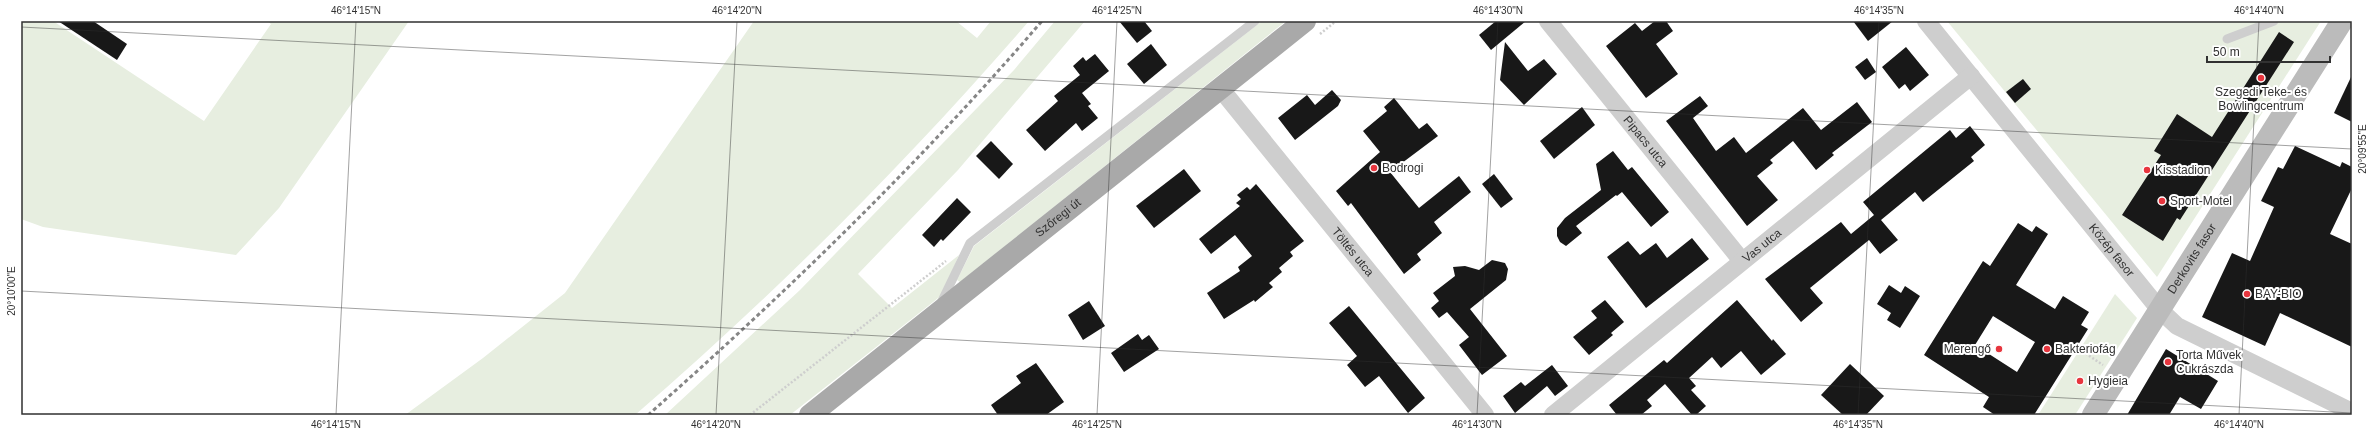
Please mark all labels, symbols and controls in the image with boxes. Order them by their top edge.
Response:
text: 46°14'15"N [331,5,381,16]
text: 46°14'20"N [712,5,762,16]
text: 46°14'25"N [1092,5,1142,16]
text: 46°14'30"N [1473,5,1523,16]
text: 46°14'35"N [1854,5,1904,16]
text: 46°14'40"N [2234,5,2284,16]
scale bar [2207,38,2330,64]
text: 50 m [2213,45,2240,59]
marker: Szegedi Teke- és Bowlingcentrum [2256,73,2266,83]
place label: Szegedi Teke- és Bowlingcentrum [2215,85,2307,113]
street label: Pipacs utca [1620,113,1671,170]
text: 20°09'55"E [2357,124,2368,174]
place label: Bodrogi [1382,161,1423,175]
marker: Bodrogi [1369,163,1379,173]
place label: Kisstadion [2155,163,2210,177]
marker: Kisstadion [2142,165,2152,175]
place label: Sport-Motel [2170,194,2232,208]
street label: Szőregi út [1032,195,1084,240]
marker: Sport-Motel [2157,196,2167,206]
street label: Közép fasor [2086,221,2137,280]
street label: Derkovits fasor [2165,221,2219,296]
street label: Töltés utca [1329,225,1377,279]
street label: Vas utca [1740,225,1784,265]
text: 20°10'00"E [6,266,17,316]
place label: BAY-BIO [2255,287,2302,301]
marker: BAY-BIO [2242,289,2252,299]
place label: Merengő [1944,342,1991,356]
place label: Bakteriofág [2055,342,2116,356]
marker: Merengő [1994,344,2004,354]
marker: Bakteriofág [2042,344,2052,354]
place label: Torta Művek Cukrászda [2176,348,2242,376]
marker: Torta Művek Cukrászda [2163,357,2173,367]
place label: Hygieia [2088,374,2128,388]
marker: Hygieia [2075,376,2085,386]
text: 46°14'15"N [311,419,361,430]
text: 46°14'20"N [691,419,741,430]
text: 46°14'25"N [1072,419,1122,430]
text: 46°14'30"N [1452,419,1502,430]
text: 46°14'35"N [1833,419,1883,430]
text: 46°14'40"N [2214,419,2264,430]

